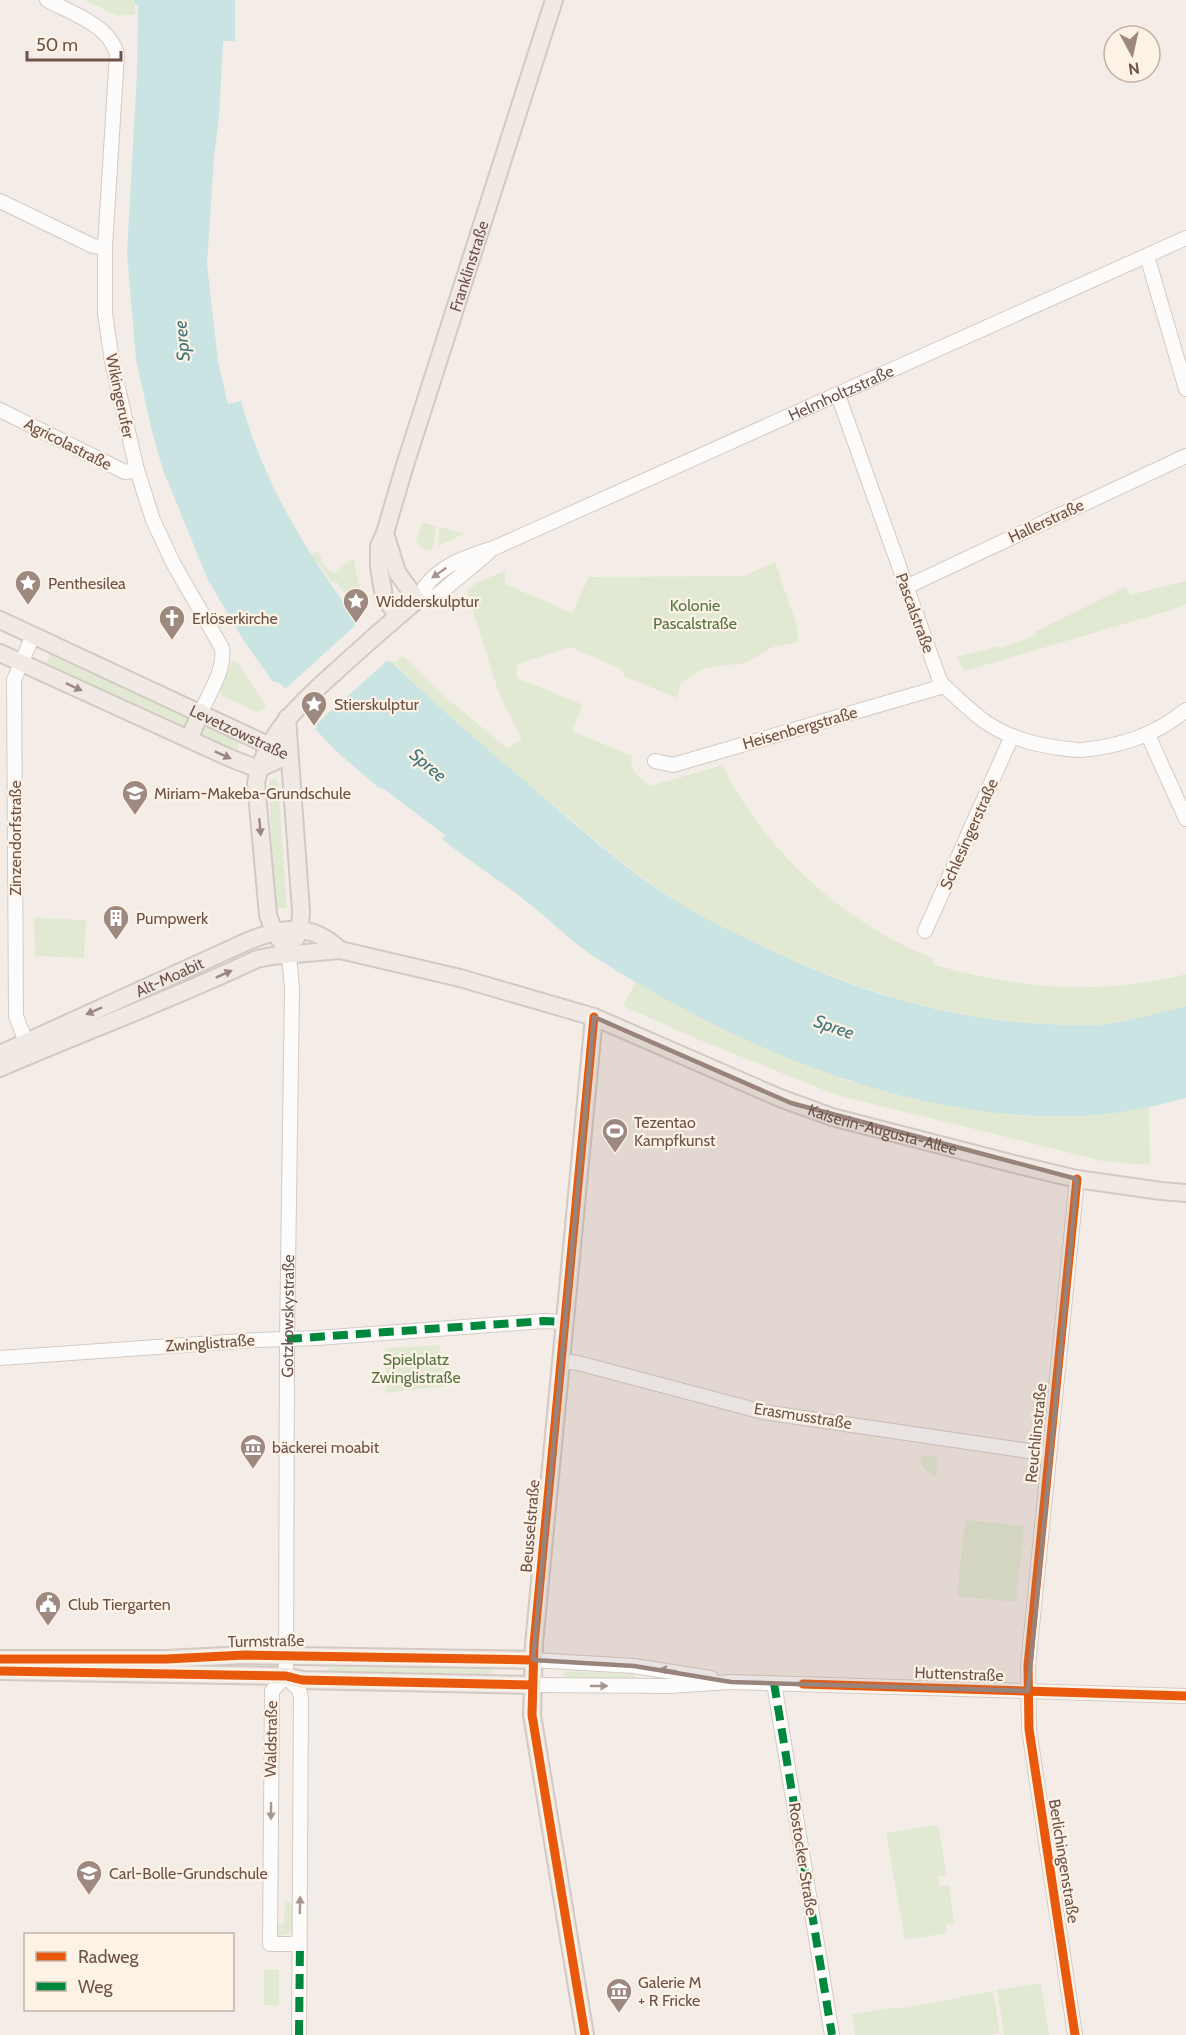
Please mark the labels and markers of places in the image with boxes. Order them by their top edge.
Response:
place icon: Penthesilea [13,568,43,606]
place label: Penthesilea [48,574,126,593]
place icon: Widderskulptur [341,586,371,624]
place label: Widderskulptur [376,592,480,611]
church icon: Erlöserkirche [157,603,187,641]
place label: Erlöserkirche [192,609,278,628]
place icon: Stierskulptur [299,689,329,727]
place label: Stierskulptur [334,695,420,714]
school or university icon: Miriam-Makeba-Grundschule [120,778,150,816]
place label: Miriam-Makeba-Grundschule [154,784,351,803]
building icon: Pumpwerk [101,903,131,941]
place label: Pumpwerk [136,909,209,928]
place label: Tezentao Kampfkunst [634,1113,716,1150]
sports icon: Tezentao Kampfkunst [600,1116,630,1154]
museum icon: bäckerei moabit [238,1432,268,1470]
place label: bäckerei moabit [272,1438,380,1457]
public building icon: Club Tiergarten [33,1589,63,1627]
place label: Club Tiergarten [68,1595,171,1614]
school or university icon: Carl-Bolle-Grundschule [74,1858,104,1896]
place label: Carl-Bolle-Grundschule [109,1864,268,1883]
place label: Galerie M + R Fricke [638,1973,702,2010]
museum icon: Galerie M + R Fricke [604,1976,634,2014]

